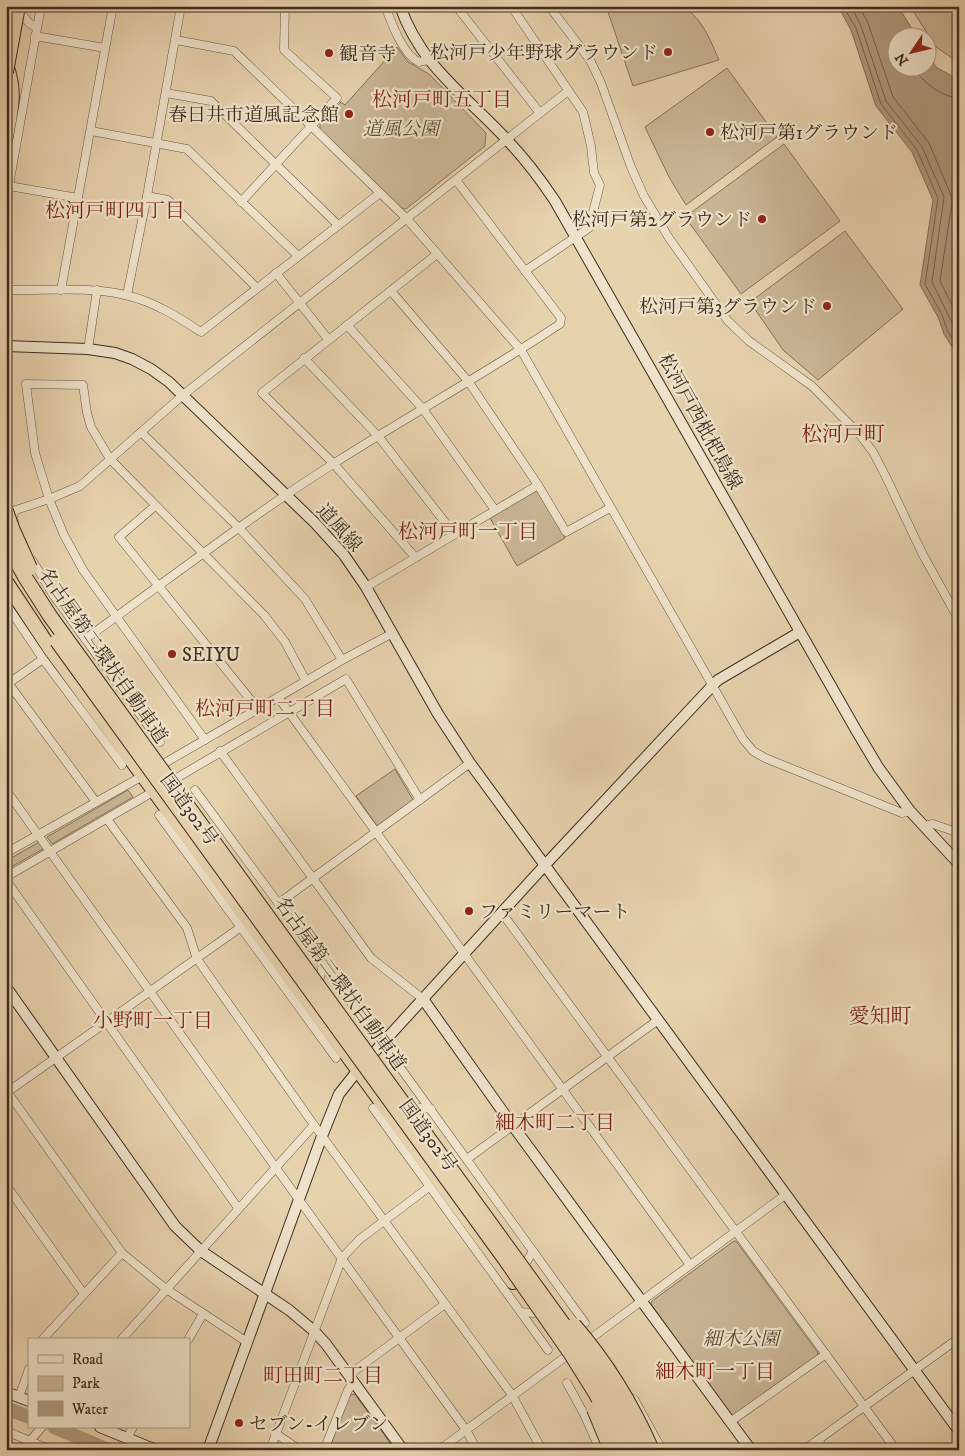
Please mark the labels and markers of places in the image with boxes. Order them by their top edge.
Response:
place label: 松河戸少年野球グラウンド [430,42,658,65]
place label: 観音寺 [339,43,396,66]
marker: 松河戸少年野球グラウンド [662,46,674,58]
marker: 観音寺 [323,47,335,59]
place label: 春日井市道風記念館 [168,104,339,127]
marker: 春日井市道風記念館 [343,108,355,120]
place label: 松河戸第1グラウンド [720,122,898,145]
marker: 松河戸第1グラウンド [704,126,716,138]
place label: 松河戸第2グラウンド [572,209,752,232]
marker: 松河戸第2グラウンド [756,213,768,225]
place label: 松河戸第3グラウンド [639,296,817,319]
marker: 松河戸第3グラウンド [821,300,833,312]
place label: SEIYU [182,644,241,667]
marker: SEIYU [166,648,178,660]
place label: ファミリーマート [479,901,631,924]
marker: ファミリーマート [463,905,475,917]
place label: セブン-イレブン [249,1413,388,1436]
marker: セブン-イレブン [233,1417,245,1429]

